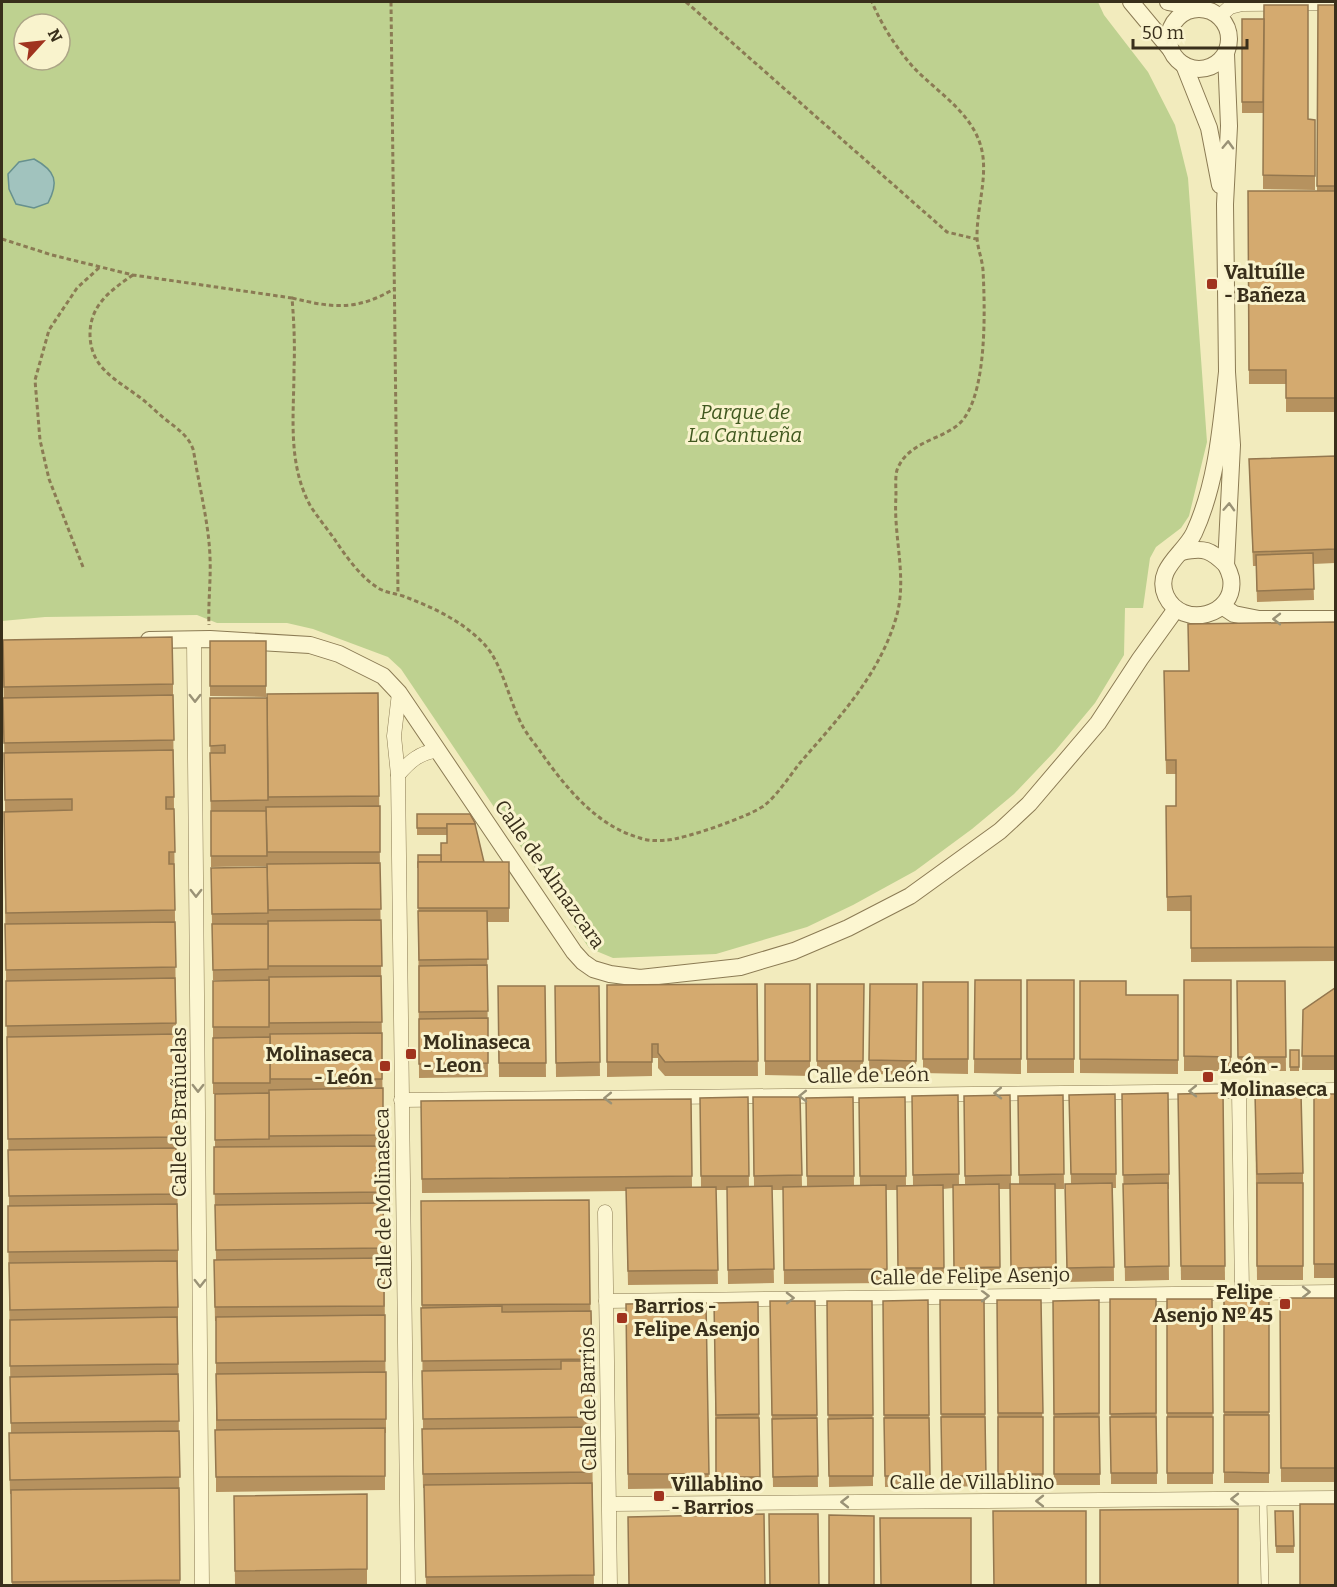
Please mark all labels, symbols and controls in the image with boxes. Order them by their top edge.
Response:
north arrow [12,12,72,72]
scale bar [1133,12,1247,50]
text: 50 m [1142,22,1184,44]
text: N [44,26,66,45]
one-way arrow [1222,141,1234,150]
place label: Valtuílle - Bañeza [1224,260,1306,307]
marker: Valtuílle - Bañeza [1205,277,1219,291]
park label: Parque de La Cantueña [688,400,802,447]
one-way arrow [1223,502,1236,511]
one-way arrow [1273,613,1282,625]
one-way arrow [189,693,201,702]
street label: Calle de Almazcara [490,795,610,953]
one-way arrow [190,888,202,897]
street label: Calle de Brañuelas [167,1027,191,1197]
place label: Molinaseca - Leon [423,1030,531,1077]
place label: Molinaseca - León [265,1042,373,1089]
marker: Molinaseca - Leon [404,1047,418,1061]
place label: León - Molinaseca [1220,1054,1328,1101]
marker: Molinaseca - León [378,1059,392,1073]
street label: Calle de León [807,1062,930,1088]
marker: León - Molinaseca [1201,1070,1215,1084]
one-way arrow [192,1083,204,1092]
one-way arrow [1189,1085,1198,1097]
one-way arrow [994,1087,1003,1099]
one-way arrow [799,1089,808,1102]
one-way arrow [604,1092,613,1104]
street label: Calle de Molinaseca [369,1108,397,1290]
street label: Calle de Felipe Asenjo [870,1262,1070,1291]
one-way arrow [193,1278,206,1287]
place label: Felipe Asenjo Nº 45 [1153,1280,1273,1327]
one-way arrow [1302,1286,1311,1298]
one-way arrow [981,1290,990,1302]
one-way arrow [786,1292,795,1305]
place label: Barrios - Felipe Asenjo [634,1294,760,1341]
marker: Felipe Asenjo Nº 45 [1278,1297,1292,1311]
marker: Barrios - Felipe Asenjo [615,1311,629,1325]
street label: Calle de Barrios [575,1327,601,1471]
street label: Calle de Villablino [889,1470,1055,1494]
place label: Villablino - Barrios [671,1472,763,1519]
marker: Villablino - Barrios [652,1489,666,1503]
one-way arrow [1231,1493,1240,1505]
one-way arrow [1036,1495,1045,1507]
one-way arrow [841,1496,850,1509]

